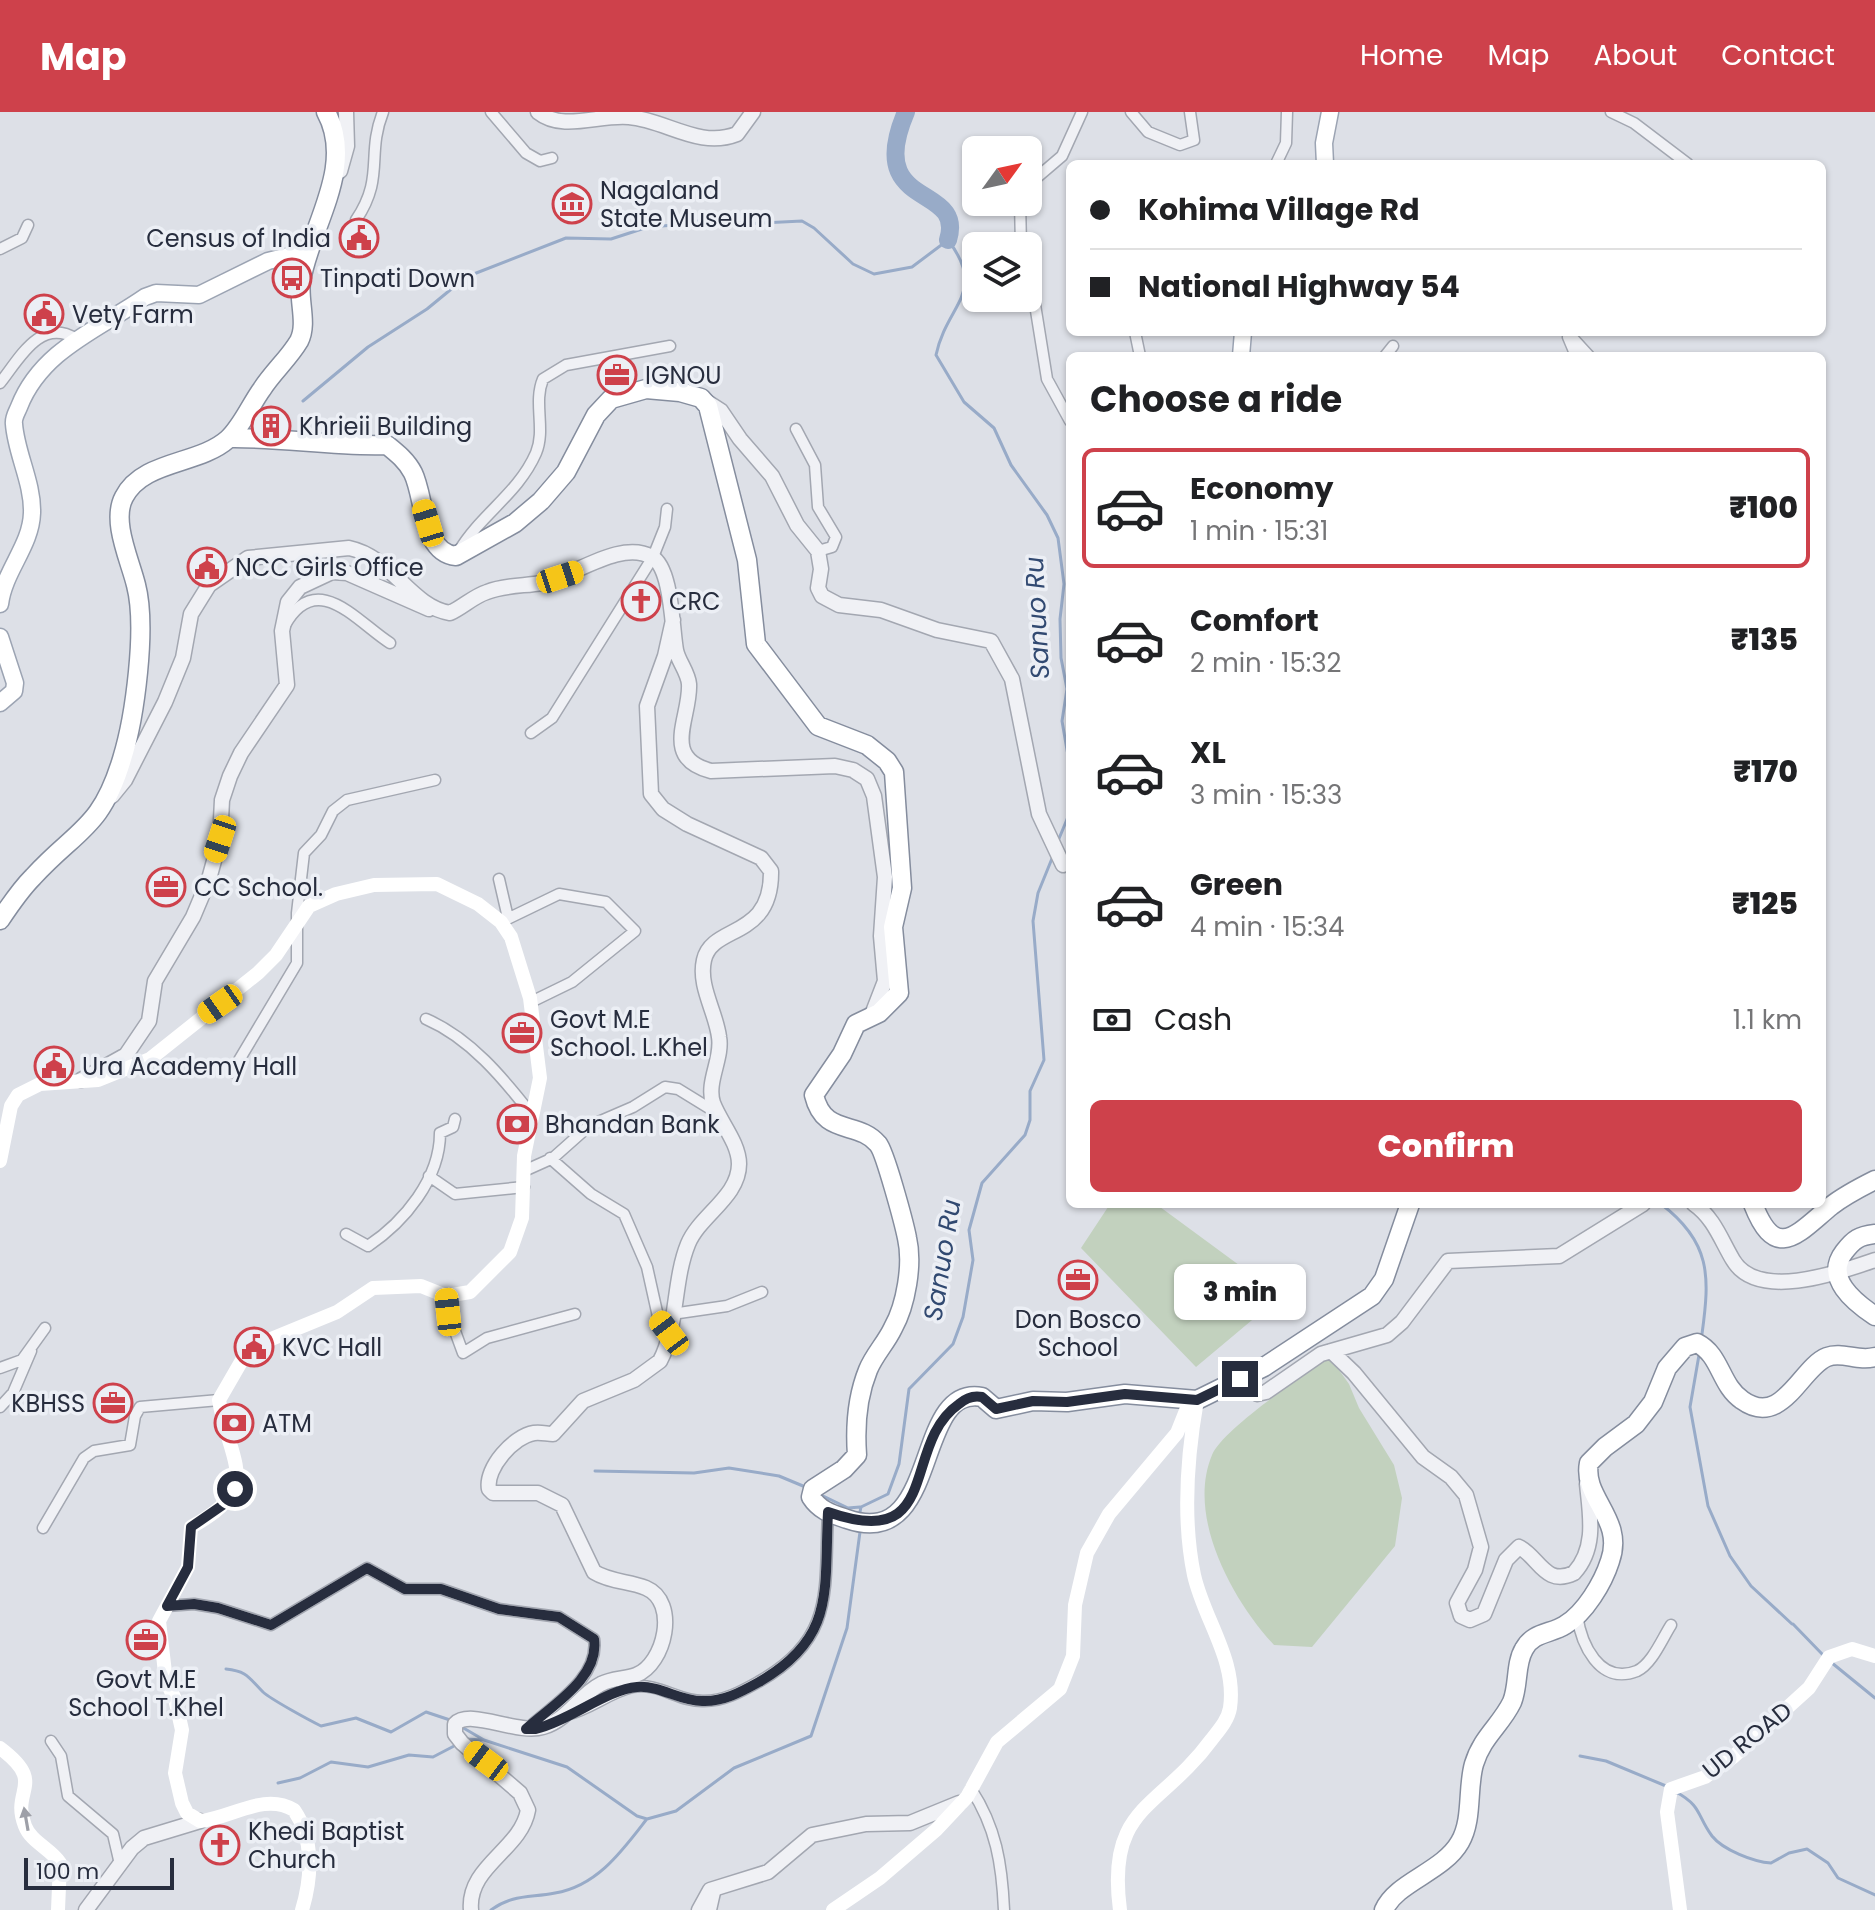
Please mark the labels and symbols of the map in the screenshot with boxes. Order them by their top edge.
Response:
north arrow [962,136,1042,216]
place label: Nagaland State Museum [600,174,773,235]
museum icon: Nagaland State Museum [551,183,593,225]
public building icon: Census of India [338,217,380,259]
place label: Census of India [146,222,331,255]
bus stop icon: Tinpati Down [271,257,313,299]
place label: Tinpati Down [320,262,475,295]
public building icon: Vety Farm [23,293,65,335]
place label: Vety Farm [72,298,194,331]
office icon: IGNOU [596,354,638,396]
place label: IGNOU [645,359,722,392]
building icon: Khrieii Building [250,405,292,447]
place label: Khrieii Building [299,410,472,443]
car [410,497,446,549]
public building icon: NCC Girls Office [186,546,228,588]
place label: NCC Girls Office [235,551,424,584]
water label: Sanuo Ru [1016,556,1058,680]
car [533,558,587,596]
church icon: CRC [620,580,662,622]
place label: CRC [669,585,721,618]
car [201,812,239,866]
office icon: CC School. [145,866,187,908]
place label: CC School. [194,871,323,904]
car [193,980,247,1028]
place label: Govt M.E School. L.Khel [550,1003,708,1064]
office icon: Govt M.E School. L.Khel [501,1012,543,1054]
public building icon: Ura Academy Hall [33,1045,75,1087]
place label: Ura Academy Hall [82,1050,297,1083]
bank icon: Bhandan Bank [496,1103,538,1145]
place label: Bhandan Bank [545,1108,720,1141]
water label: Sanuo Ru [915,1197,969,1323]
office icon: Don Bosco School [1057,1259,1099,1301]
callout: 3 min [1174,1263,1306,1319]
car [434,1287,462,1337]
place label: Don Bosco School [1015,1303,1141,1364]
car [645,1307,693,1359]
public building icon: KVC Hall [233,1326,275,1368]
place label: KVC Hall [282,1331,382,1364]
route end [1222,1361,1258,1397]
office icon: KBHSS [92,1382,134,1424]
place label: KBHSS [11,1387,85,1420]
bank icon: ATM [213,1402,255,1444]
place label: ATM [262,1407,312,1440]
route start [217,1471,253,1507]
office icon: Govt M.E School T.Khel [125,1619,167,1661]
place label: Govt M.E School T.Khel [68,1663,224,1724]
street label: UD ROAD [1695,1694,1799,1786]
car [460,1737,512,1785]
one-way arrow [19,1806,32,1831]
place label: Khedi Baptist Church [248,1815,404,1876]
church icon: Khedi Baptist Church [199,1824,241,1866]
scale bar [24,1854,174,1890]

